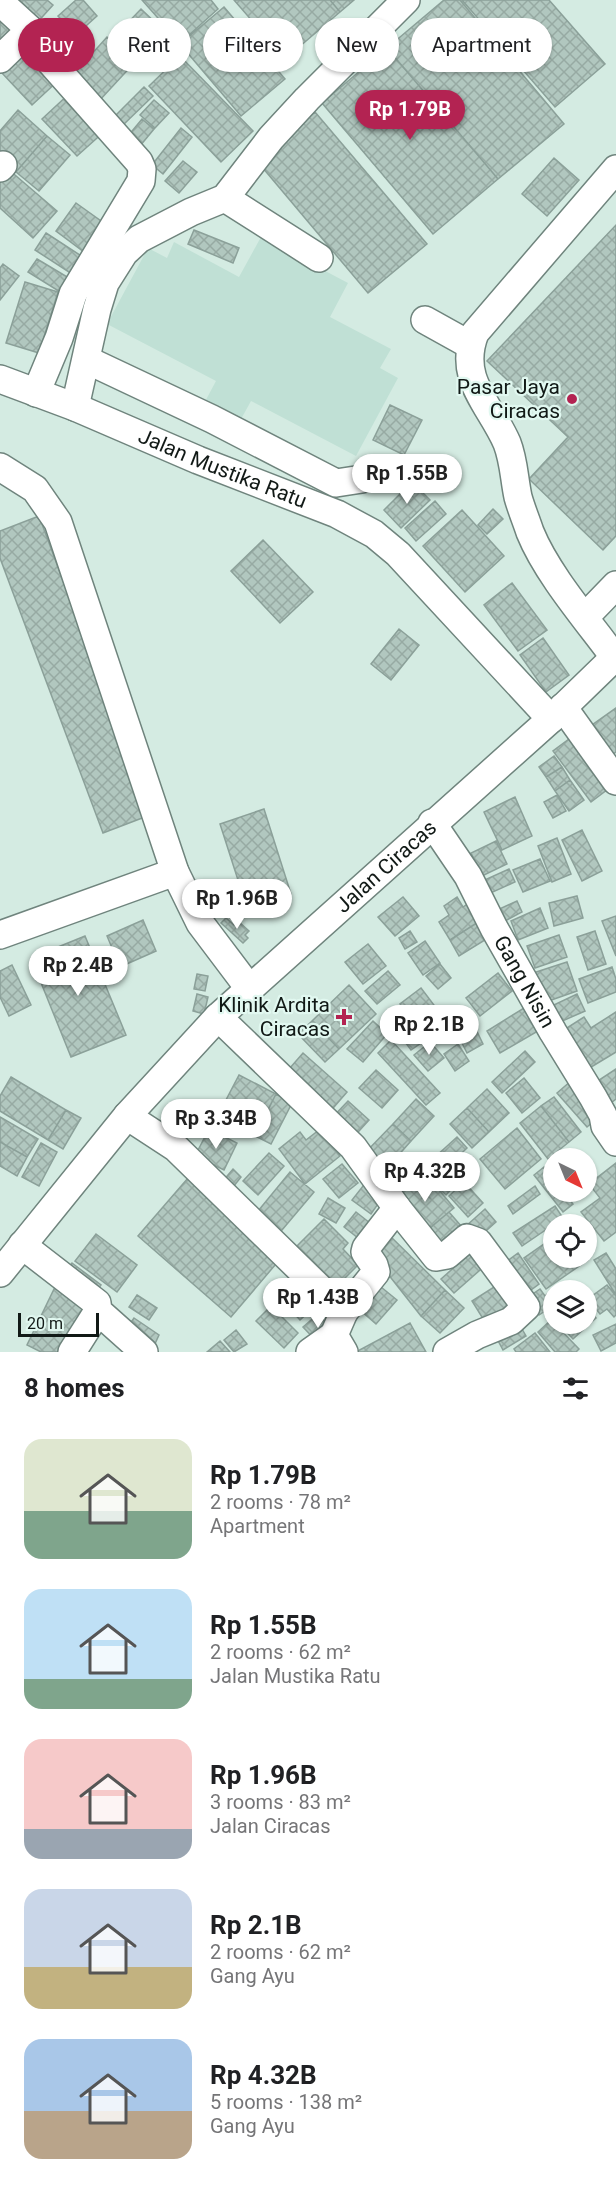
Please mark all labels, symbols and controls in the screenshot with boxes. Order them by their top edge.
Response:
chip: Buy [18,18,95,72]
chip: Rent [107,18,191,72]
chip: Filters [203,18,303,72]
chip: New [315,18,399,72]
chip: Apartment [411,18,552,72]
pin: Rp 1.79B [348,90,472,141]
text: Rp 1.79B [369,97,451,121]
place label: Pasar Jaya Ciracas [457,375,560,423]
marker: Pasar Jaya Ciracas [565,392,579,406]
street label: Jalan Mustika Ratu [135,424,310,513]
pin: Rp 1.55B [345,454,469,505]
text: Rp 1.55B [366,461,448,485]
street label: Jalan Ciracas [331,815,441,918]
pin: Rp 1.96B [175,879,299,930]
text: Rp 1.96B [196,886,278,910]
street label: Gang Nisin [489,931,560,1032]
pin: Rp 2.4B [23,946,133,997]
text: Rp 2.4B [43,953,113,977]
place label: Klinik Ardita Ciracas [218,993,330,1041]
pin: Rp 2.1B [374,1005,484,1056]
marker: Klinik Ardita Ciracas [335,1008,353,1026]
text: Rp 2.1B [394,1012,464,1036]
pin: Rp 3.34B [154,1099,278,1150]
text: Rp 3.34B [175,1106,257,1130]
north arrow [543,1148,597,1202]
map controls [543,1148,597,1334]
pin: Rp 4.32B [363,1152,487,1203]
text: Rp 4.32B [384,1159,466,1183]
button: locate [543,1214,597,1268]
pin: Rp 1.43B [256,1278,380,1329]
button: layers [543,1280,597,1334]
text: Rp 1.43B [277,1285,359,1309]
scale bar [18,1310,99,1338]
text: 20 m [27,1314,63,1333]
icon: filters [559,1372,592,1405]
text: 8 homes [24,1373,125,1403]
text: Rp 1.79B [210,1460,317,1490]
icon: home [72,1463,144,1535]
text: 2 rooms · 78 m² [210,1490,351,1514]
text: Apartment [210,1514,305,1538]
text: Rp 1.55B [210,1610,317,1640]
icon: home [72,1613,144,1685]
text: 2 rooms · 62 m² [210,1640,351,1664]
text: Jalan Mustika Ratu [210,1664,381,1688]
text: Rp 1.96B [210,1760,317,1790]
icon: home [72,1763,144,1835]
text: 3 rooms · 83 m² [210,1790,351,1814]
text: Jalan Ciracas [210,1814,330,1838]
text: Rp 2.1B [210,1910,302,1940]
icon: home [72,1913,144,1985]
text: 2 rooms · 62 m² [210,1940,351,1964]
text: Gang Ayu [210,1964,295,1988]
text: Rp 4.32B [210,2060,317,2090]
icon: home [72,2063,144,2135]
text: 5 rooms · 138 m² [210,2090,362,2114]
text: Gang Ayu [210,2114,295,2138]

